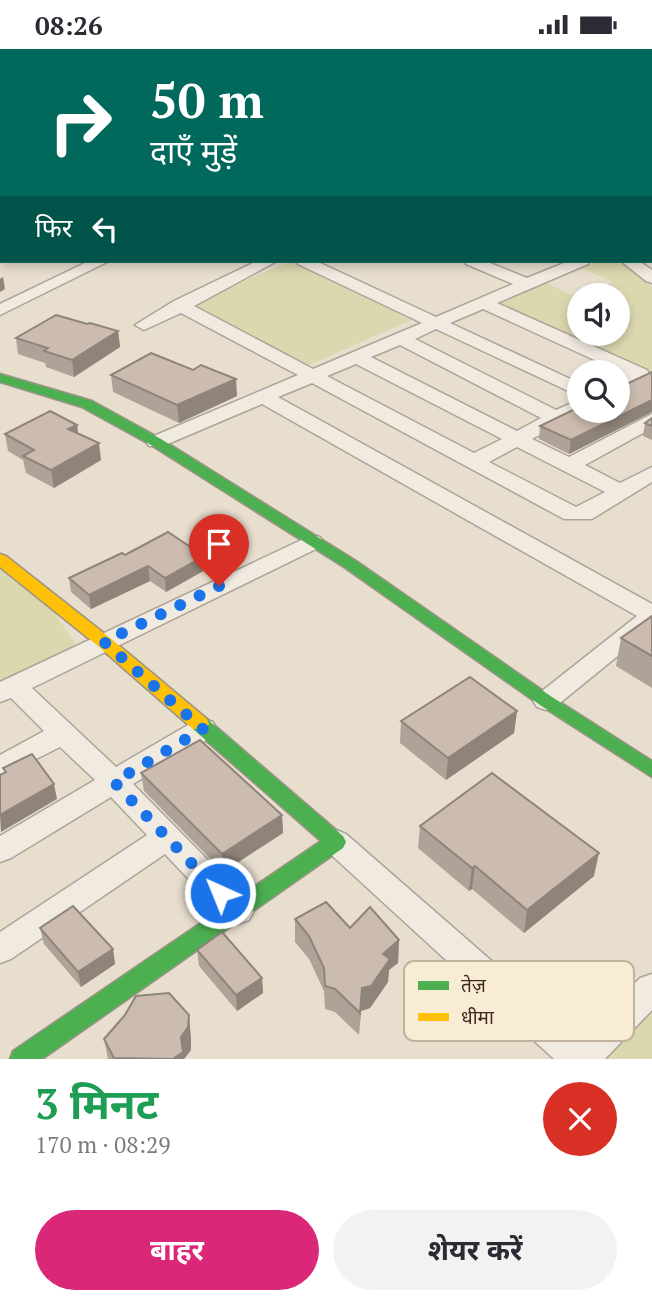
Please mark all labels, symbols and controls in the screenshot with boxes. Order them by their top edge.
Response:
text: 08:26 [35,8,103,42]
text: 50 m [150,67,264,132]
icon: right [35,77,126,168]
text: दाएँ मुड़ें [150,130,237,172]
text: फिर [35,210,72,244]
icon: left [86,210,124,248]
map controls [567,283,630,423]
button: sound [567,283,630,346]
button: search [567,360,630,423]
pin [189,514,249,586]
icon: arrive [200,525,238,563]
position arrow [183,856,257,930]
legend [404,961,634,1041]
text: तेज़ [461,972,487,997]
text: धीमा [461,1004,495,1029]
text: 3 मिनट [35,1075,158,1131]
button: close [543,1082,617,1156]
text: 170 m · 08:29 [35,1129,170,1160]
button: बाहर [35,1210,319,1290]
button: शेयर करें [333,1210,617,1290]

